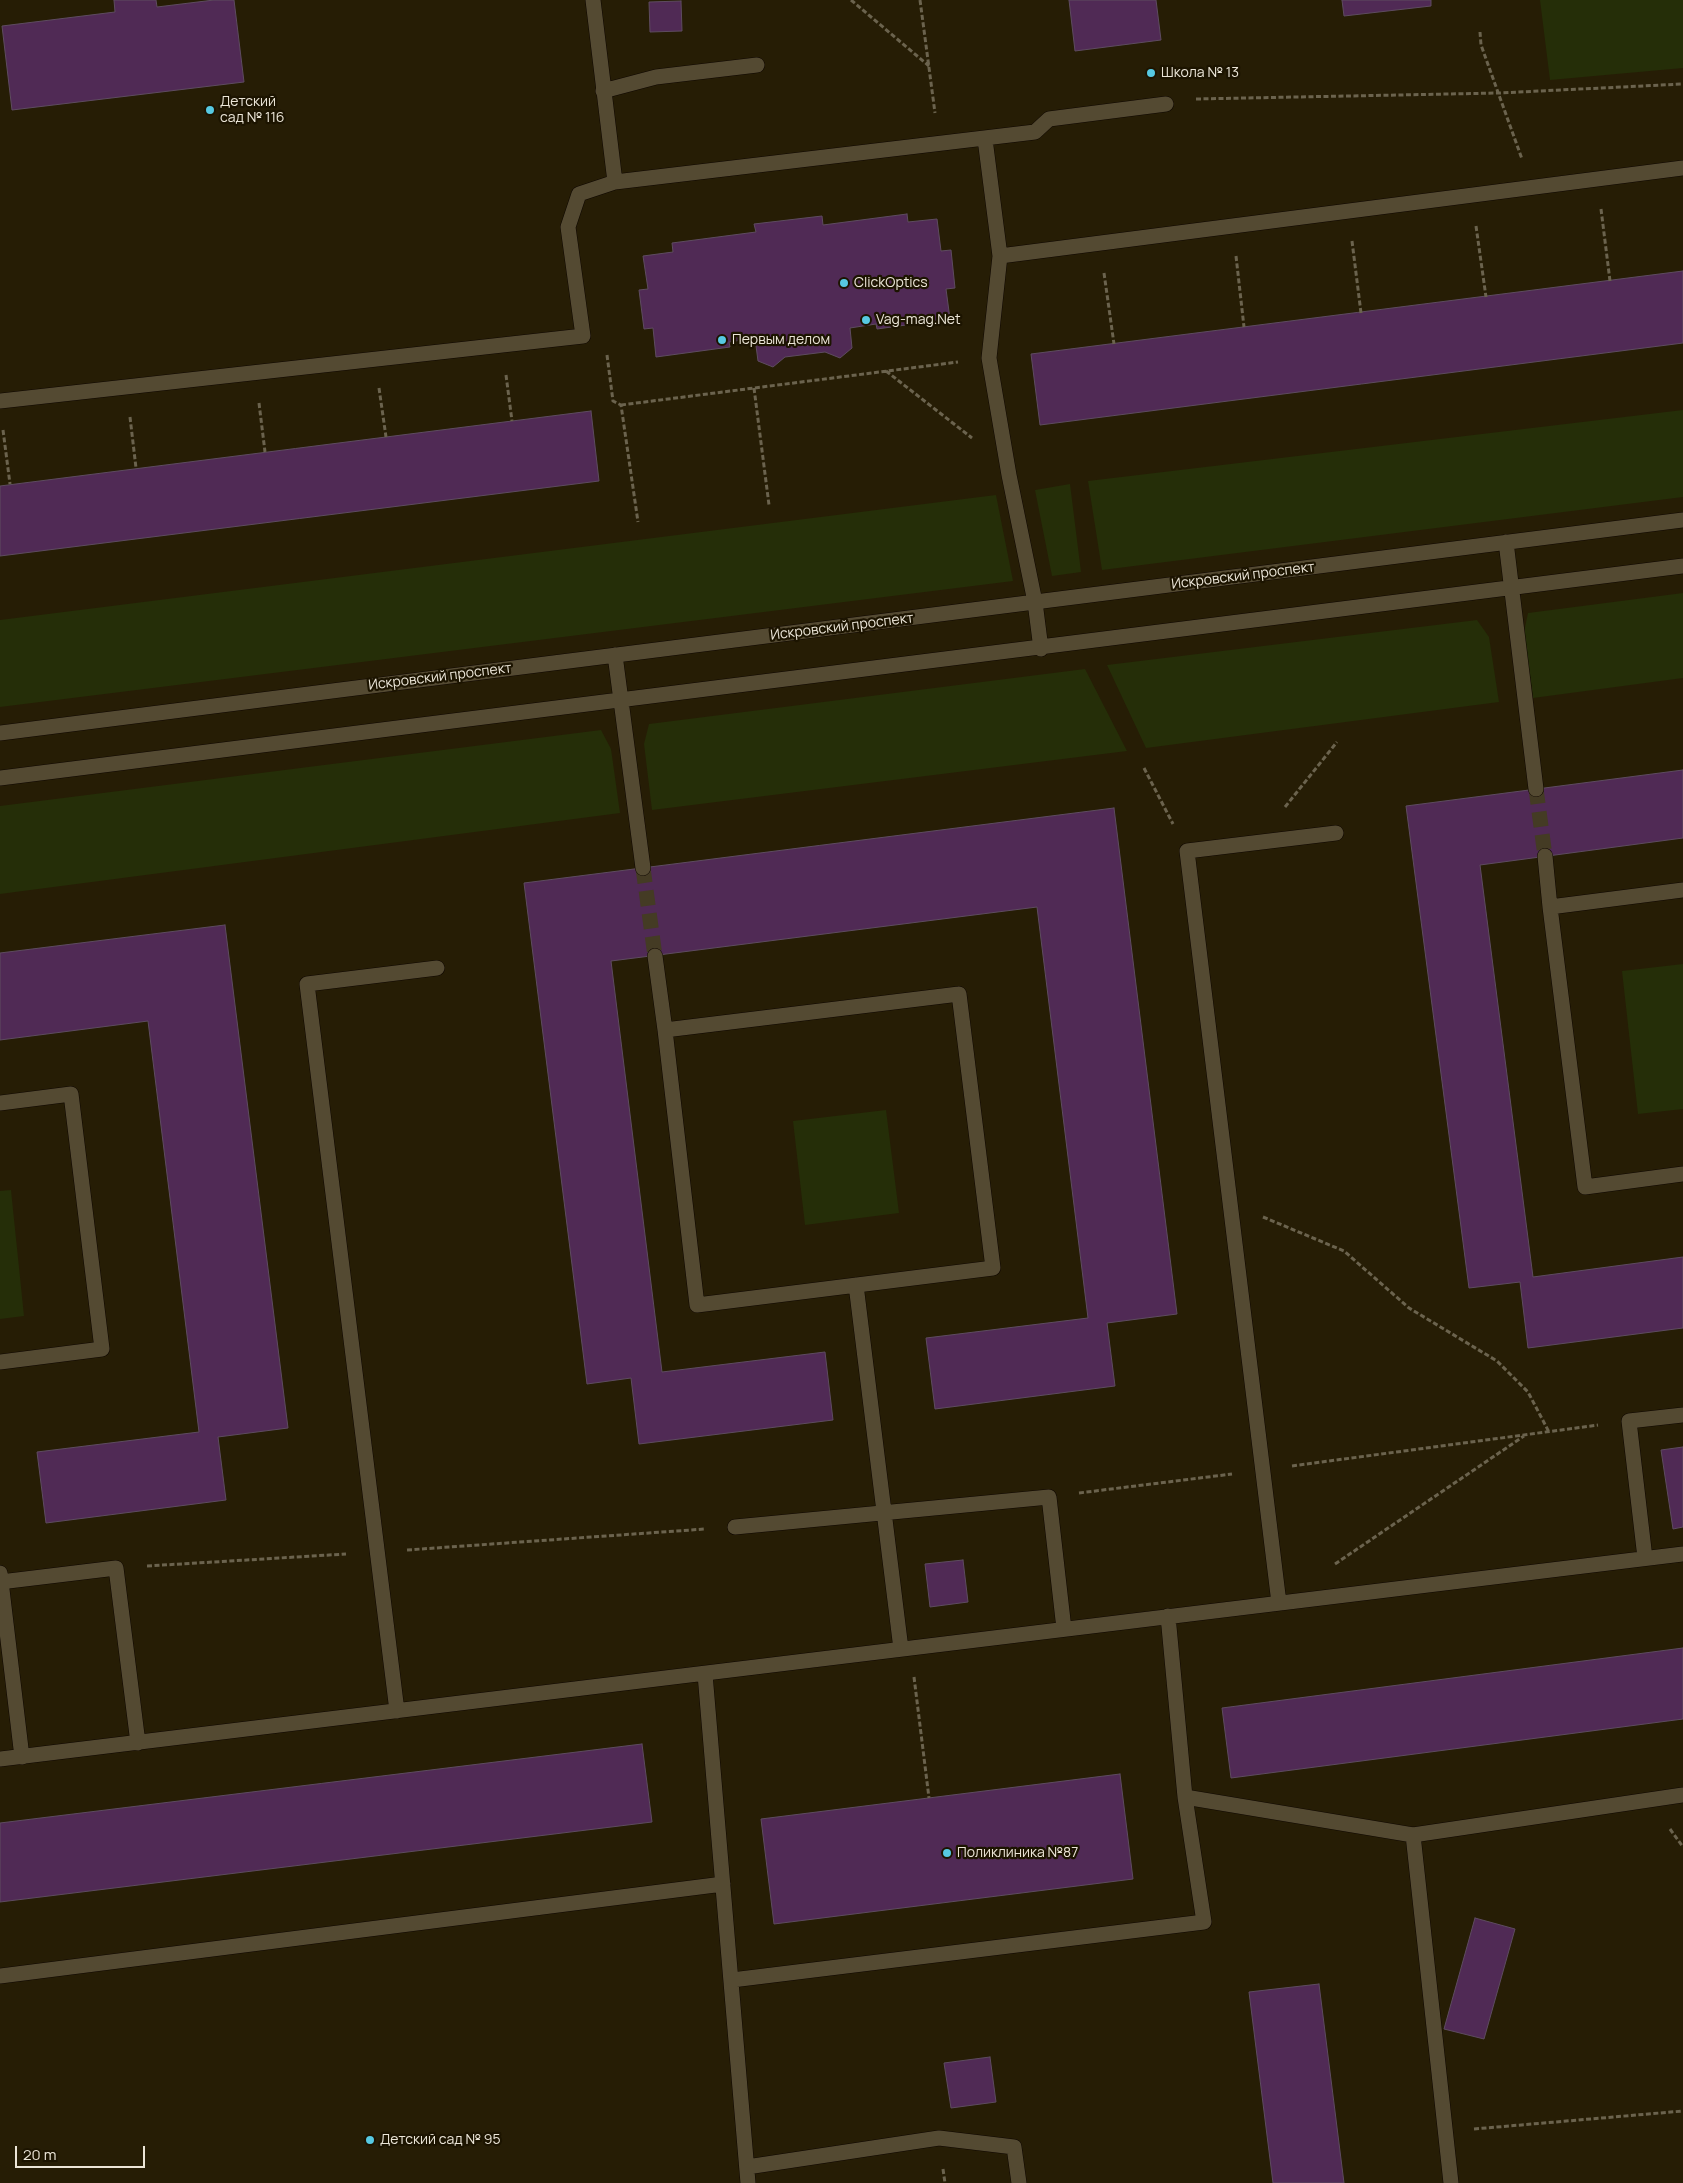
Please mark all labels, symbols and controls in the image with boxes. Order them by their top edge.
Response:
place label: Школа № 13 [1161,65,1239,81]
marker: Школа № 13 [1145,67,1157,79]
place label: Детский сад № 116 [220,94,285,126]
marker: Детский сад № 116 [204,104,216,116]
place label: ClickOptics [854,275,928,291]
marker: ClickOptics [838,277,850,289]
place label: Vag-mag.Net [876,312,961,328]
marker: Vag-mag.Net [860,314,872,326]
place label: Первым делом [732,332,830,348]
marker: Первым делом [716,334,728,346]
street label: Искровский проспект [1170,559,1316,593]
street label: Искровский проспект [769,610,915,644]
street label: Искровский проспект [367,660,513,694]
place label: Поликлиника №87 [957,1845,1078,1861]
marker: Поликлиника №87 [941,1847,953,1859]
place label: Детский сад № 95 [380,2132,501,2148]
marker: Детский сад № 95 [364,2134,376,2146]
scale bar [18,2136,148,2168]
text: 20 m [23,2144,56,2165]

